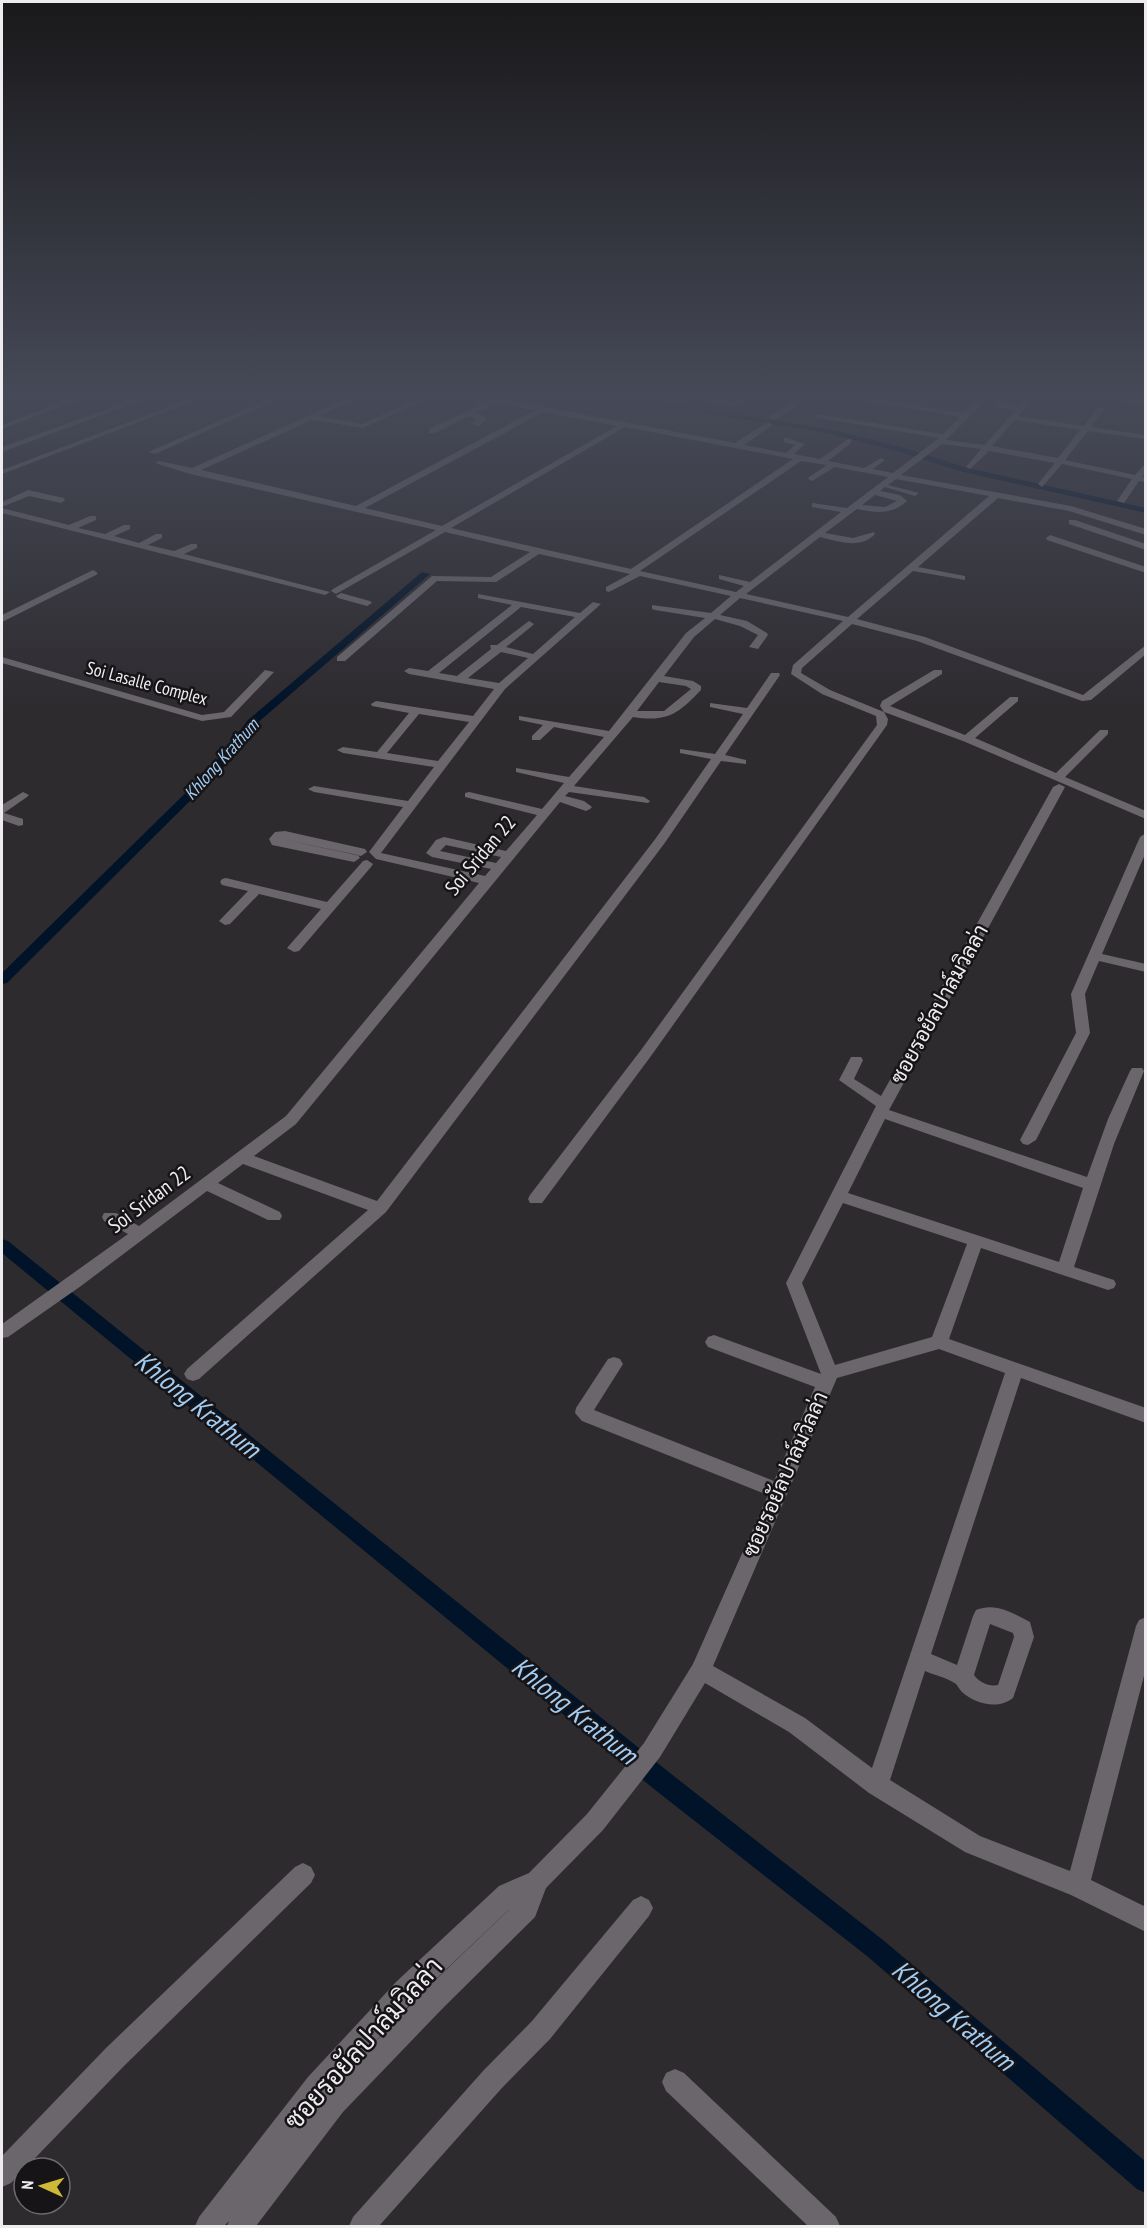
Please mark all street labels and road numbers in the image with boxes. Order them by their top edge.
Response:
street label: Soi Lasalle Complex [84,656,211,710]
street label: Soi Sridan 22 [439,809,521,901]
street label: ซอยรอยัลปาล์มวิลล่า [884,919,994,1089]
street label: Soi Sridan 22 [102,1159,196,1239]
street label: ซอยรอยัลปาล์มวิลล่า [736,1387,834,1561]
street label: ซอยรอยัลปาล์มวิลล่า [277,1950,449,2136]

